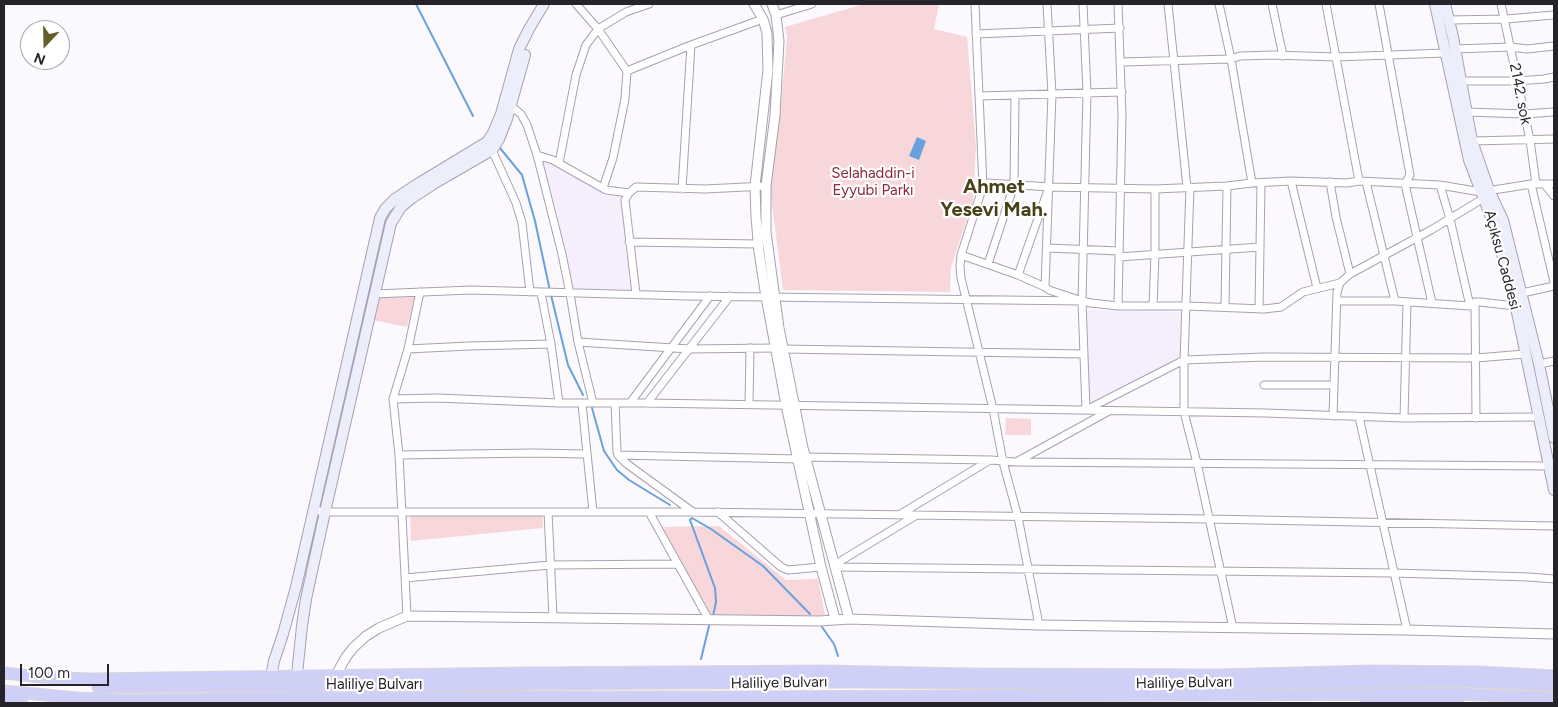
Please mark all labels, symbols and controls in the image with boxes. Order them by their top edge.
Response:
north arrow [20,20,70,70]
text: N [32,49,48,68]
street label: 2142. sok [1505,62,1535,126]
park label: Selahaddin-i Eyyubi Parkı [831,165,915,200]
district label: Ahmet Yesevi Mah. [940,175,1048,222]
street label: Açıksu Caddesi [1480,208,1524,312]
scale bar [22,654,111,686]
text: 100 m [28,664,70,682]
street label: Haliliye Bulvarı [730,673,828,693]
street label: Haliliye Bulvarı [1135,673,1233,693]
street label: Haliliye Bulvarı [326,676,422,694]

